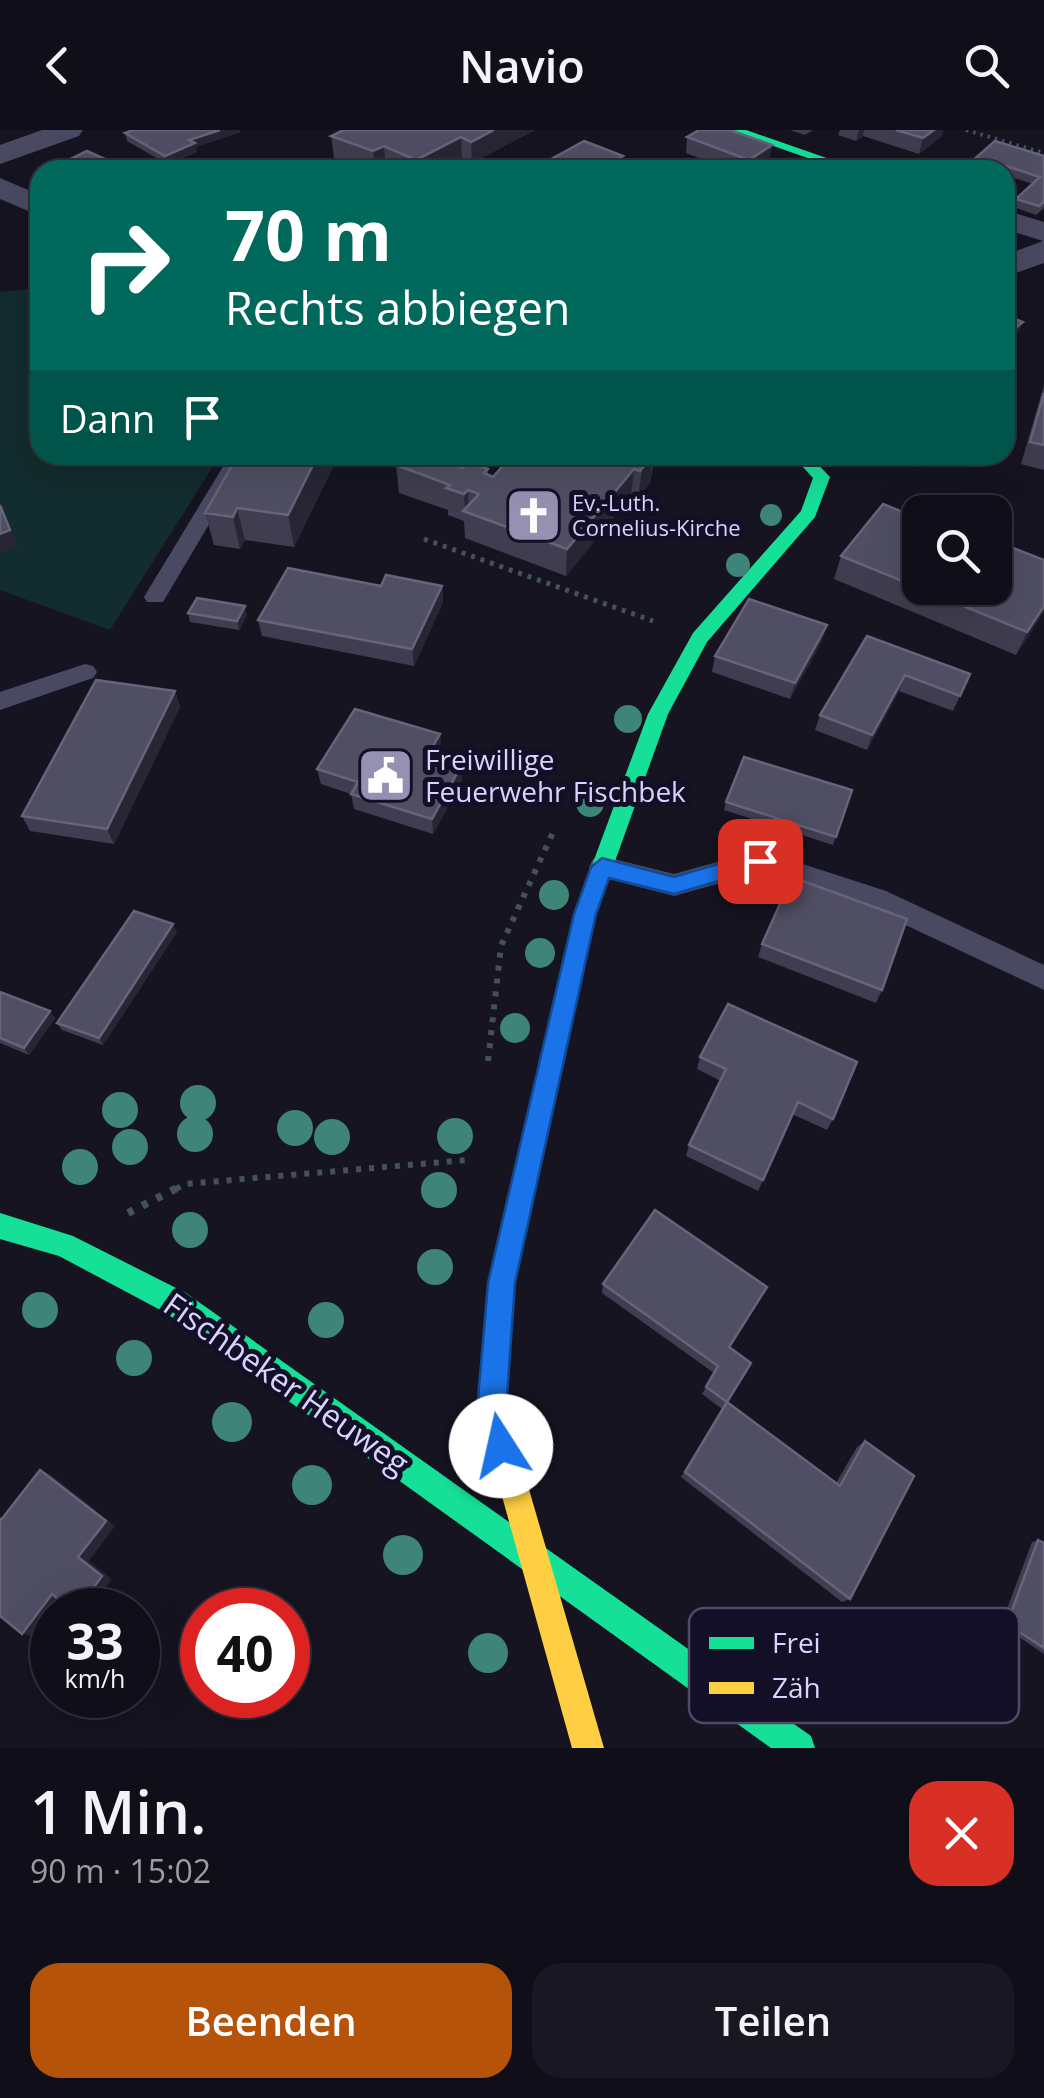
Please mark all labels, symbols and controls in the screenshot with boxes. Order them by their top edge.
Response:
text: Navio [459,35,585,96]
icon: back [30,38,85,93]
icon: search [959,38,1014,93]
text: 70 m [225,186,392,282]
icon: right [60,200,190,330]
text: Rechts abbiegen [225,277,570,338]
icon: arrive [175,390,230,445]
text: Dann [60,392,155,444]
church icon: Ev.-Luth. Cornelius-Kirche [503,486,563,546]
place label: Ev.-Luth. Cornelius-Kirche [572,487,741,542]
map controls [902,495,1012,605]
button: search [902,495,1012,605]
place label: Freiwillige Feuerwehr Fischbek [425,740,686,810]
public building icon: Freiwillige Feuerwehr Fischbek [356,746,416,806]
pin [718,819,803,904]
icon: arrive [733,834,788,889]
street label: Fischbeker Heuweg [156,1282,418,1484]
position arrow [449,1394,553,1498]
speed limit sign: 40 [180,1588,310,1718]
text: 33 [66,1607,124,1675]
legend [689,1608,1019,1723]
text: Frei [772,1623,821,1661]
text: km/h [65,1661,125,1695]
text: Zäh [772,1668,821,1706]
text: 1 Min. [30,1770,206,1852]
button: close [909,1781,1014,1886]
text: 90 m · 15:02 [30,1849,211,1892]
button: Beenden [30,1963,512,2078]
button: Teilen [532,1963,1014,2078]

